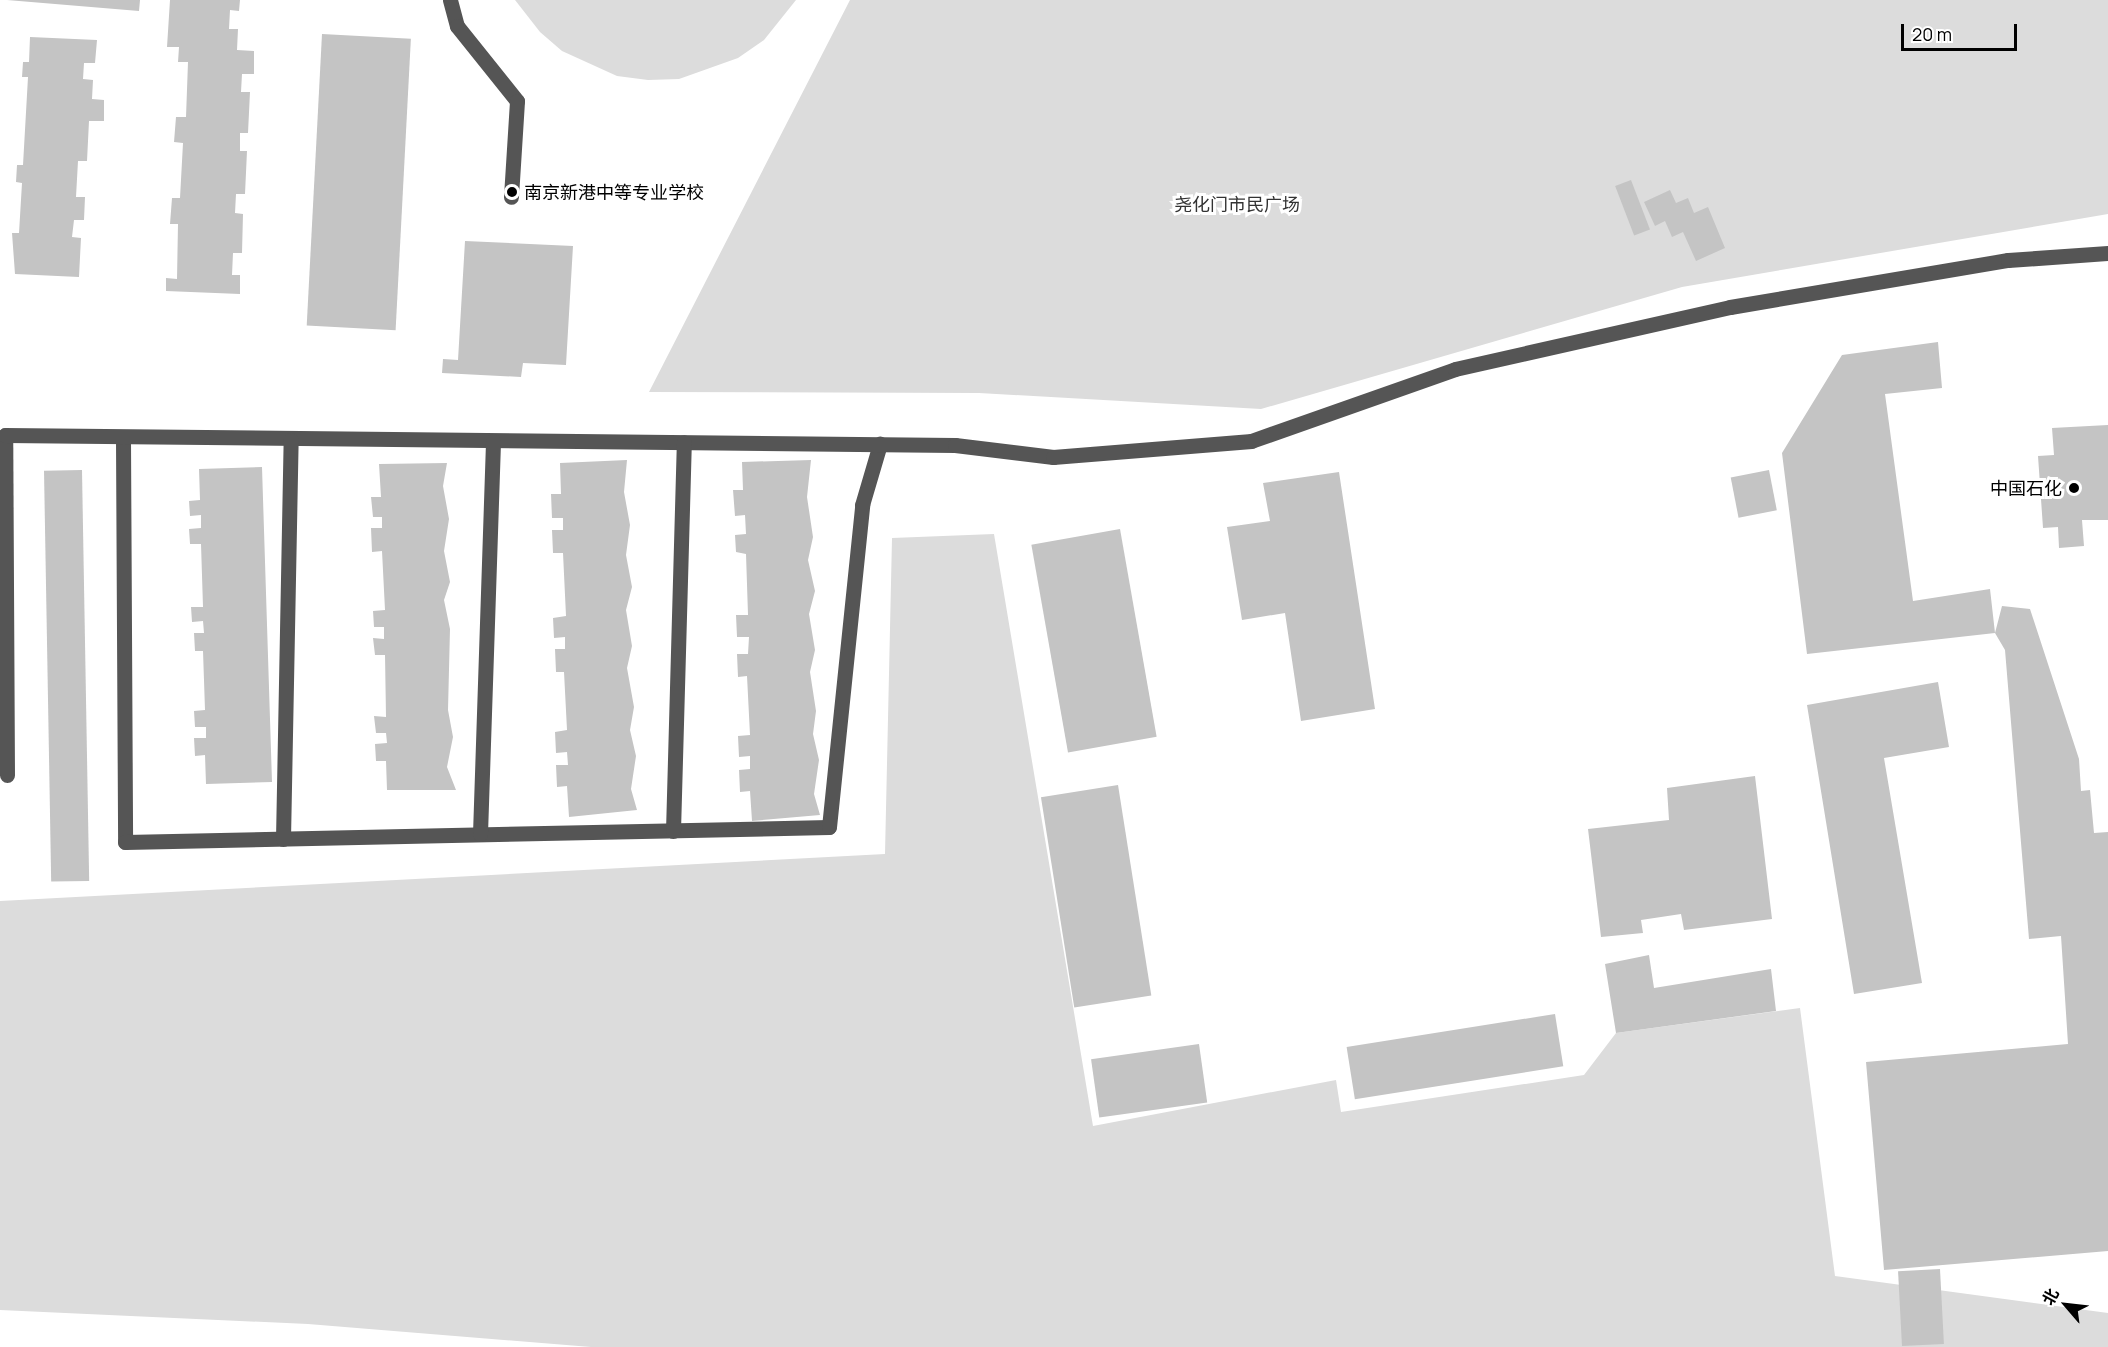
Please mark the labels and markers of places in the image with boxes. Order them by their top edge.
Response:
place label: 南京新港中等专业学校 [524,181,704,203]
marker: 南京新港中等专业学校 [505,185,519,199]
place label: 中国石化 [1990,477,2062,499]
marker: 中国石化 [2067,481,2081,495]

